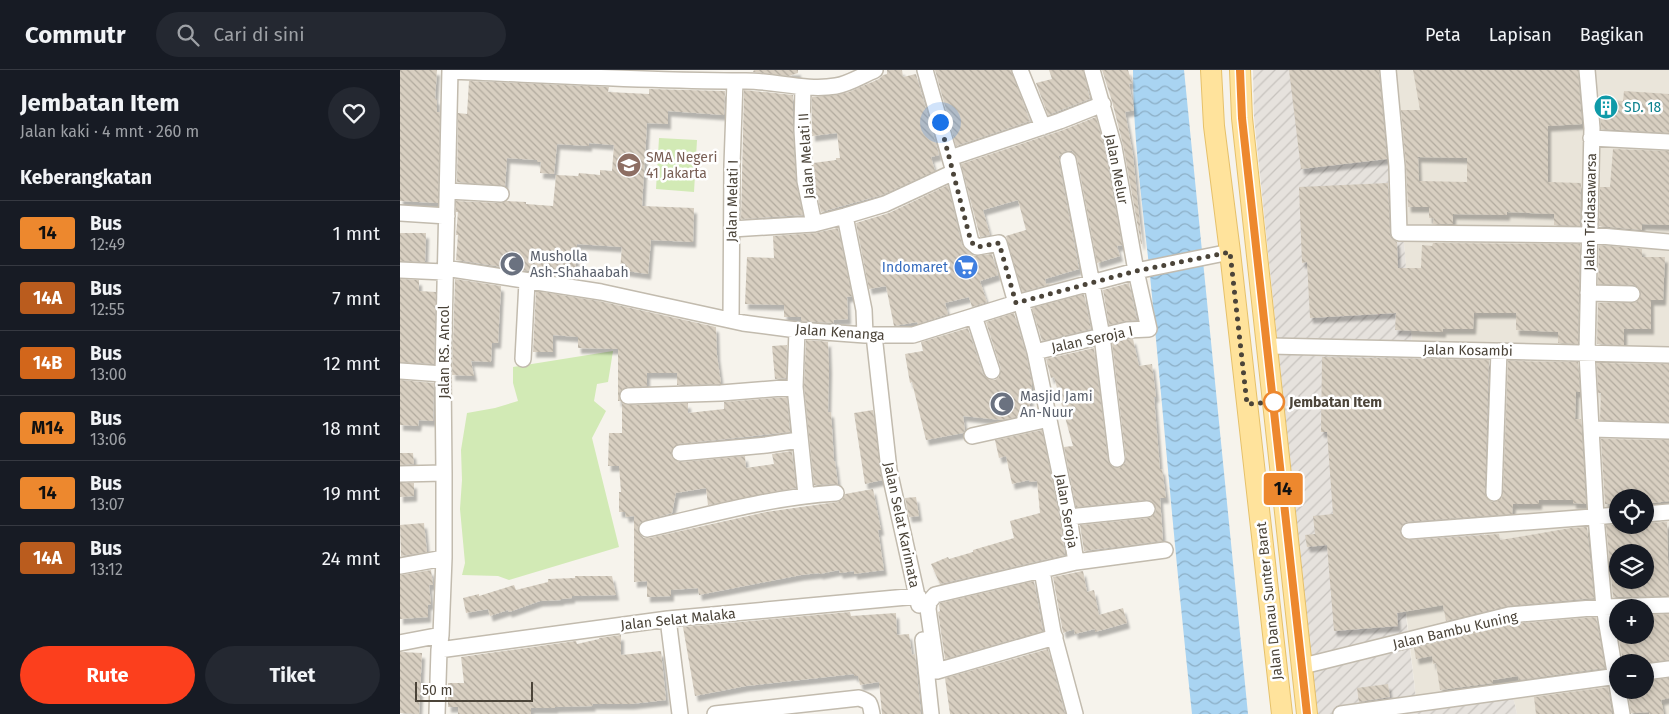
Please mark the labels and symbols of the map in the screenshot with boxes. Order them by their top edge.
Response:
building icon: SD. 18 [1593,94,1619,120]
place label: SD. 18 [1624,99,1661,116]
your location [928,110,953,135]
street label: Jalan Melati II [795,112,818,200]
street label: Jalan Melur [1101,132,1132,206]
place label: SMA Negeri 41 Jakarta [646,149,717,182]
school or university icon: SMA Negeri 41 Jakarta [616,152,642,178]
street label: Jalan Tridasawarsa [1581,153,1600,271]
street label: Jalan Melati I [723,160,742,242]
place label: Musholla Ash-Shahaabah [530,248,629,281]
mosque icon: Musholla Ash-Shahaabah [499,251,525,277]
supermarket icon: Indomaret [953,254,979,280]
place label: Indomaret [882,259,949,276]
street label: Jalan RS. Ancol [436,305,453,399]
street label: Jalan Kenanga [795,321,885,344]
street label: Jalan Seroja I [1050,323,1135,356]
street label: Jalan Kosambi [1423,341,1513,360]
place label: Masjid Jami An-Nuur [1020,388,1093,421]
mosque icon: Masjid Jami An-Nuur [989,391,1015,417]
marker: Jembatan Item [1263,391,1285,413]
place label: Jembatan Item [1288,394,1382,411]
street label: Jalan Selat Karimata [880,461,923,590]
street label: Jalan Seroja [1052,473,1081,550]
line badge: 14 [1260,473,1306,505]
street label: Jalan Danau Sunter Barat [1253,520,1286,681]
street label: Jalan Selat Malaka [620,605,736,634]
street label: Jalan Bambu Kuning [1391,608,1520,653]
scale bar [415,679,532,702]

